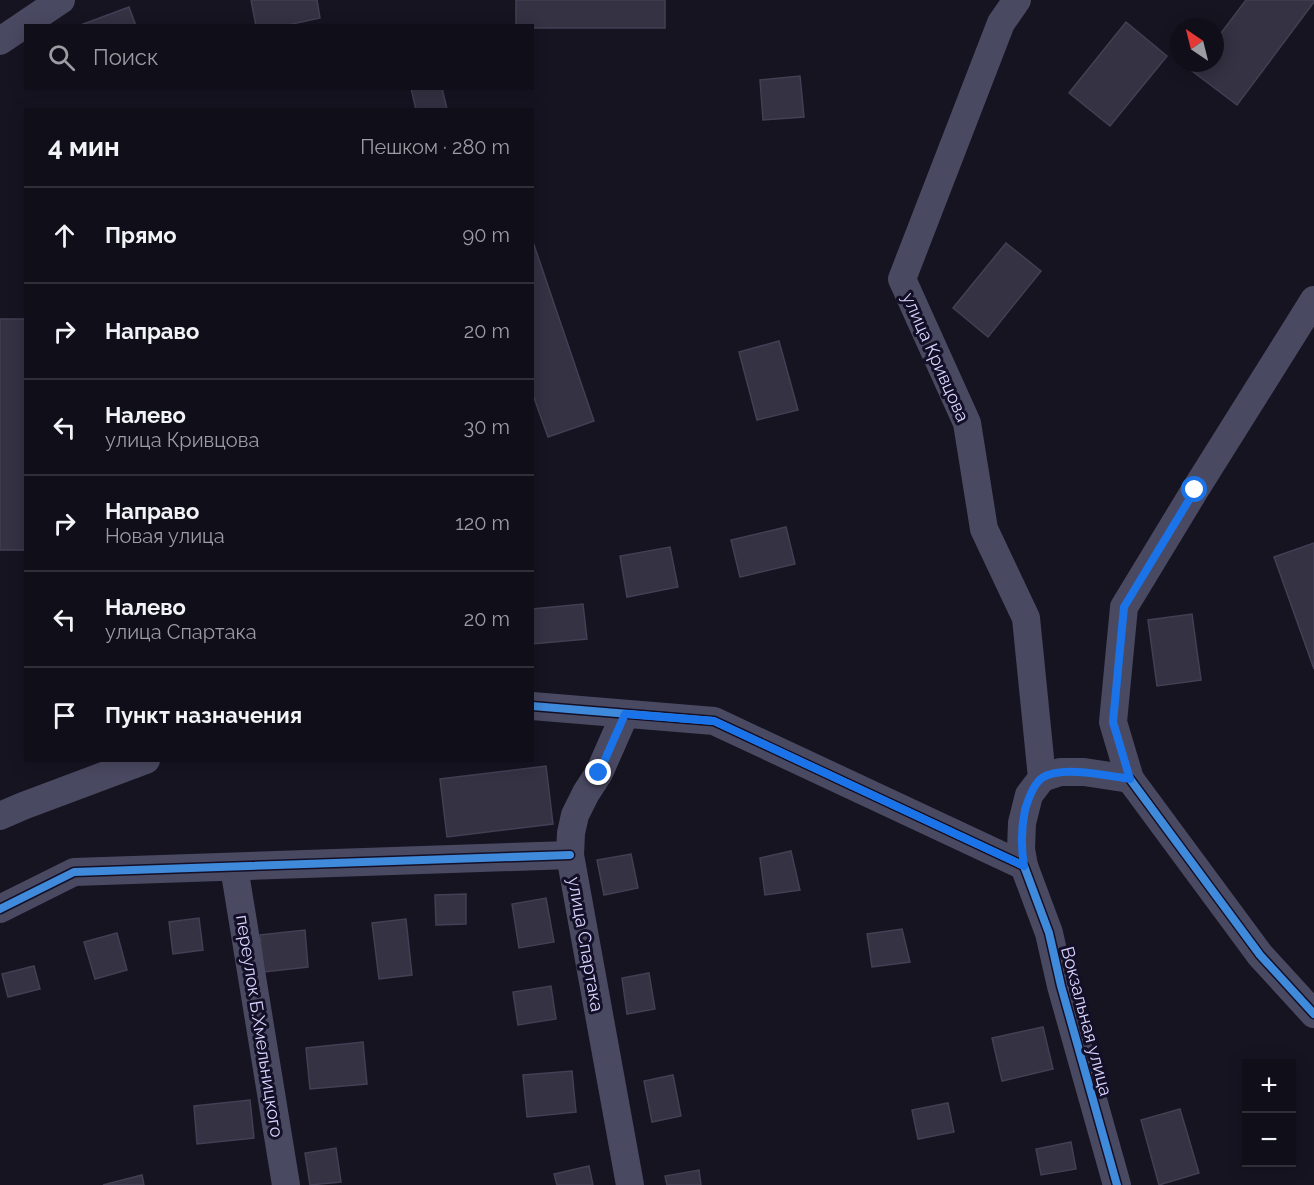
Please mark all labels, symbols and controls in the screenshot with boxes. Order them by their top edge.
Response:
north arrow [1170,18,1224,72]
search box [24,24,534,90]
icon: search [45,41,78,74]
text: Поиск [93,44,158,70]
text: 4 мин [48,132,120,162]
text: Пешком · 280 m [360,135,510,159]
icon: ahead [48,219,81,252]
text: Прямо [105,222,177,248]
text: 90 m [463,223,510,247]
street label: улица Кривцова [898,289,974,425]
icon: right [48,315,81,348]
text: Направо [105,318,199,344]
text: 20 m [464,319,510,343]
text: Налево [105,402,186,428]
icon: left [48,411,81,444]
text: 30 m [464,415,510,439]
text: улица Кривцова [105,428,259,452]
route start [1181,476,1207,502]
text: Направо [105,498,199,524]
icon: right [48,507,81,540]
text: 120 m [455,511,510,535]
text: Новая улица [105,524,225,548]
text: Налево [105,594,186,620]
icon: left [48,603,81,636]
text: 20 m [464,607,510,631]
text: улица Спартака [105,620,257,644]
icon: arrive [48,699,81,732]
text: Пункт назначения [105,702,302,728]
route end [585,759,611,785]
street label: улица Спартака [564,875,608,1013]
street label: переулок Б.Хмельницкого [232,913,288,1139]
street label: Вокзальная улица [1057,944,1117,1098]
map controls [1242,1059,1296,1167]
button: + [1242,1059,1296,1113]
button: − [1242,1113,1296,1167]

